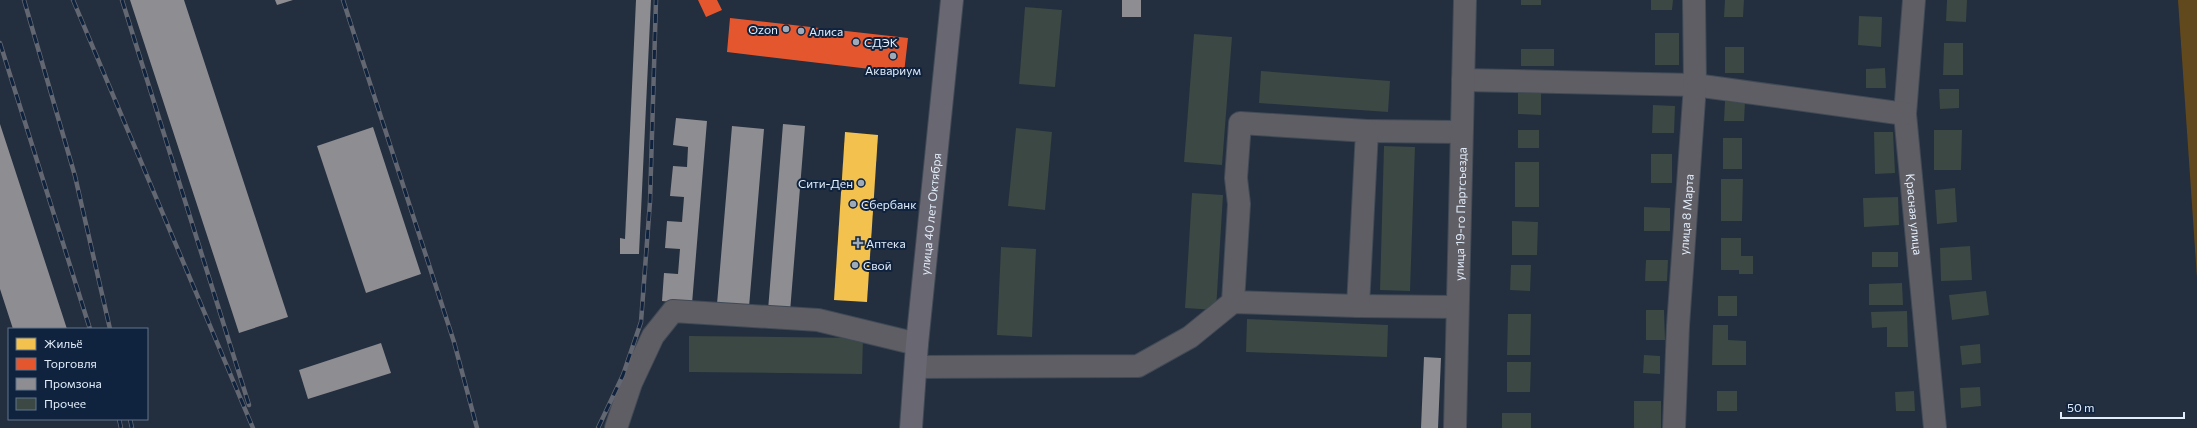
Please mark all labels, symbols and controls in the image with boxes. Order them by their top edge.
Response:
place label: Ozon [748,22,778,36]
marker: Ozon [781,24,791,34]
place label: Алиса [809,24,843,38]
marker: Алиса [796,26,806,36]
place label: СДЭК [864,35,898,49]
marker: СДЭК [851,37,861,47]
marker: Аквариум [888,51,898,61]
place label: Аквариум [865,63,921,77]
street label: улица 19-го Партсъезда [1451,147,1469,281]
street label: улица 40 лет Октября [917,152,943,276]
street label: улица 8 Марта [1676,173,1696,255]
street label: Красная улица [1904,173,1925,256]
place label: Сити-Ден [798,176,853,190]
marker: Сити-Ден [856,178,866,188]
place label: Сбербанк [861,197,917,211]
marker: Сбербанк [848,199,858,209]
place label: Аптека [866,236,906,250]
marker: Аптека [853,238,863,248]
place label: Свой [863,258,892,272]
marker: Свой [850,260,860,270]
legend [8,328,148,420]
text: Жильё [44,336,83,350]
text: Торговля [44,356,97,370]
text: Промзона [44,376,102,390]
scale bar [2061,394,2184,420]
text: Прочее [44,396,86,410]
text: 50 m [2067,400,2095,414]

